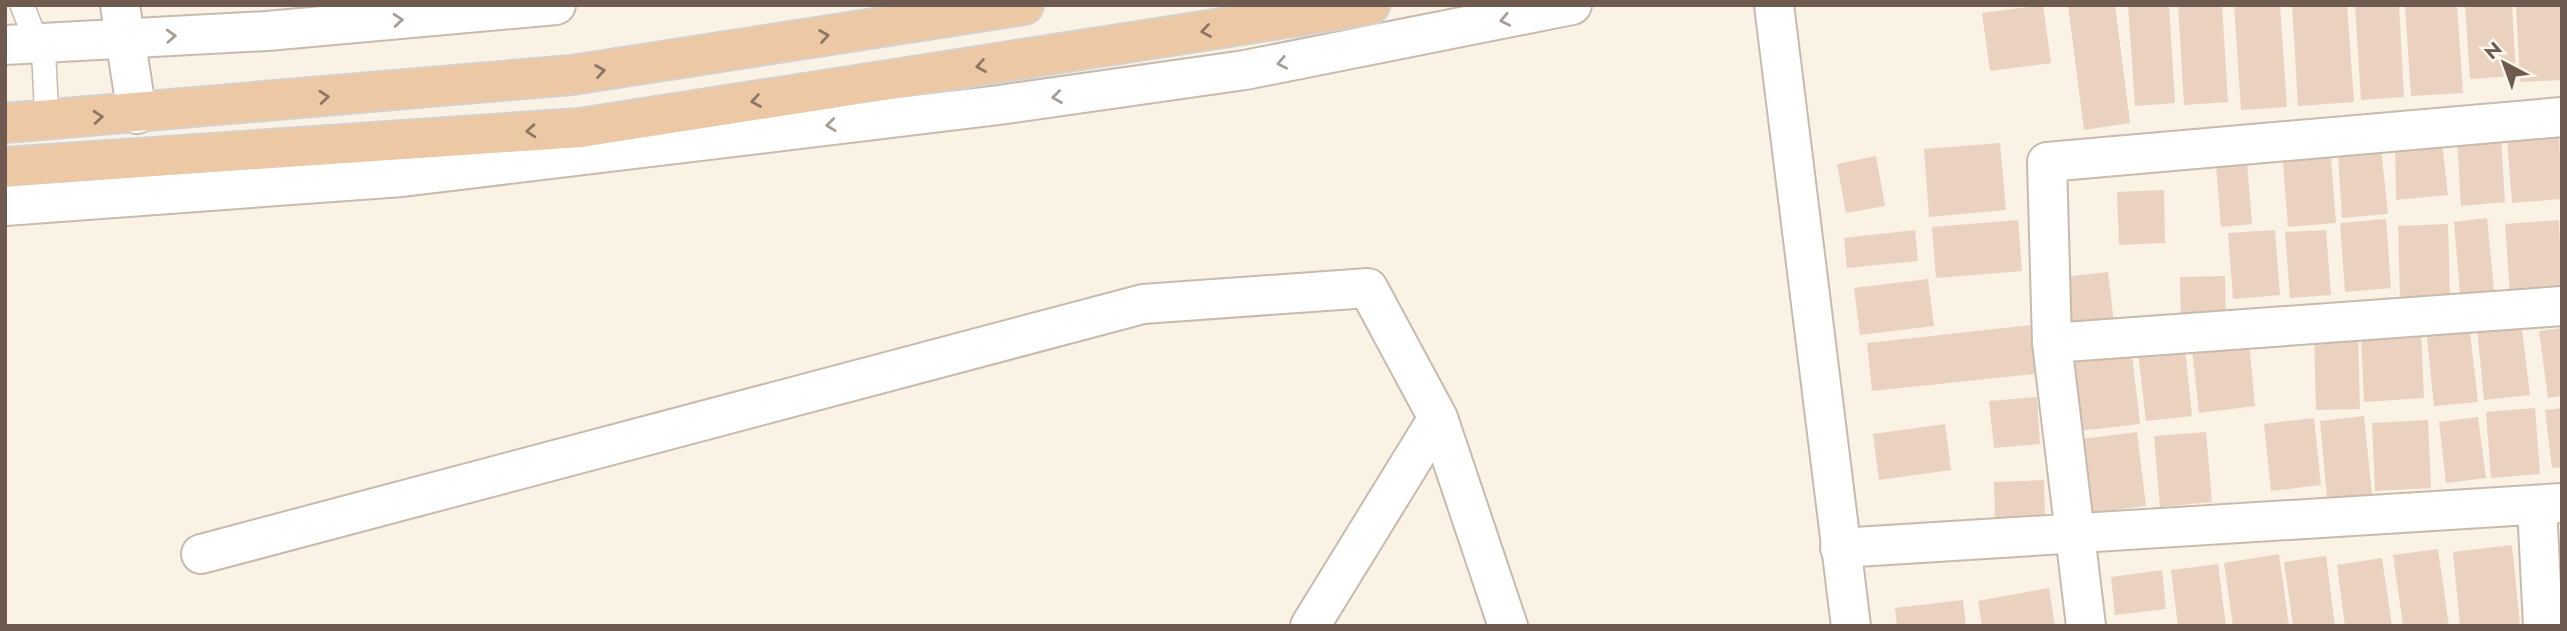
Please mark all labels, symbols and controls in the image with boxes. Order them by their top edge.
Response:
one-way arrow [1499,12,1511,27]
one-way arrow [393,13,404,28]
one-way arrow [1200,23,1212,38]
north arrow [2469,28,2539,98]
one-way arrow [166,29,177,44]
one-way arrow [819,29,830,44]
text: N [2479,35,2508,66]
one-way arrow [1276,55,1288,70]
one-way arrow [975,58,987,73]
one-way arrow [594,64,605,79]
one-way arrow [1051,89,1063,104]
one-way arrow [319,90,330,105]
one-way arrow [750,93,762,108]
one-way arrow [93,110,104,125]
one-way arrow [825,118,837,133]
one-way arrow [525,123,536,138]

